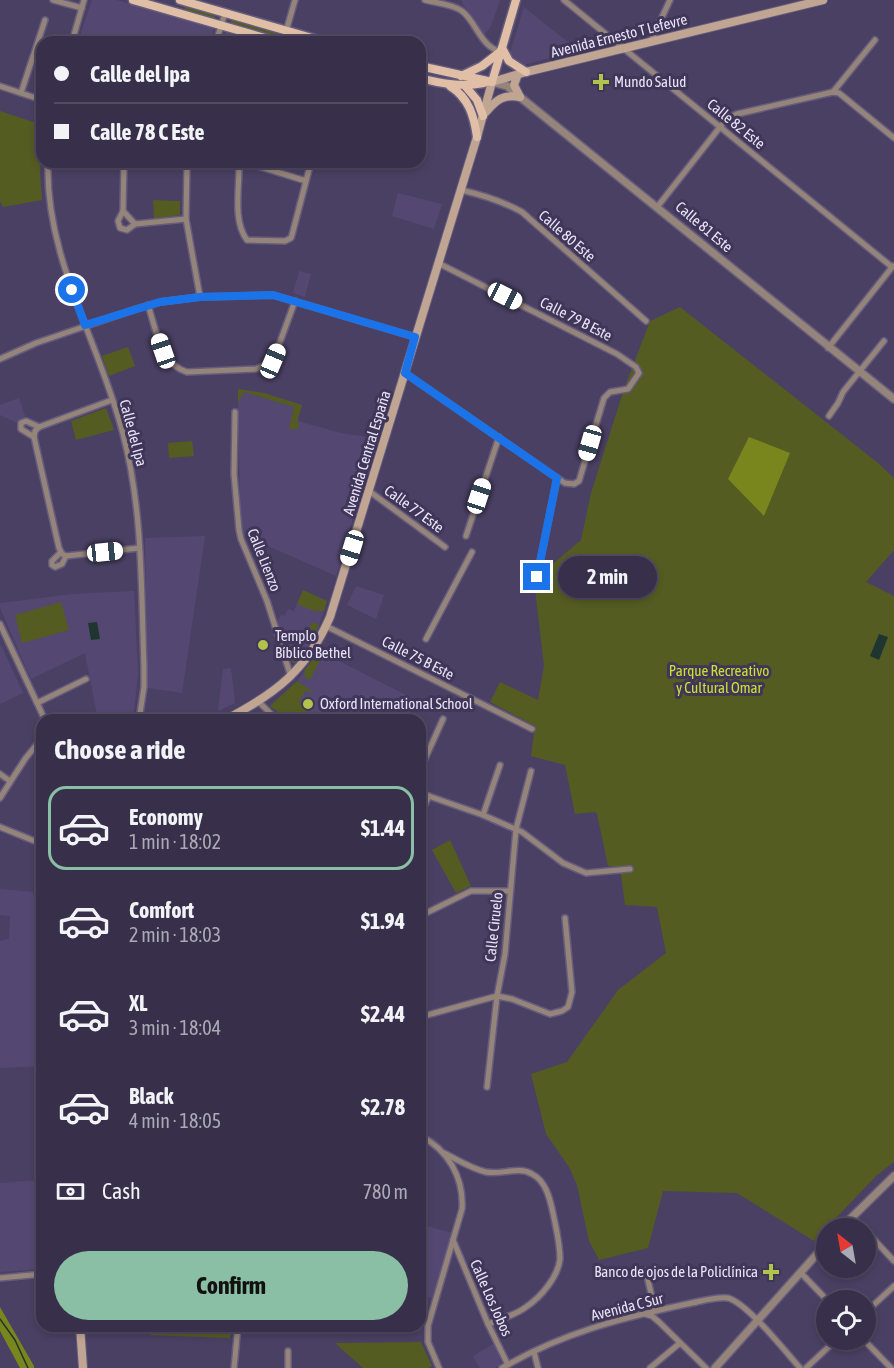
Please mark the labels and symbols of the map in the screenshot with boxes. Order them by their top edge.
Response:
street label: Avenida Ernesto T Lefevre [549,10,689,61]
marker: Mundo Salud [592,73,610,91]
place label: Mundo Salud [614,73,686,90]
street label: Calle 82 Este [704,95,769,152]
street label: Calle 81 Este [672,198,736,255]
street label: Calle 80 Este [536,207,599,265]
route start [58,276,85,303]
car [485,280,525,312]
street label: Calle 79 B Este [537,293,615,344]
car [149,331,177,371]
car [258,341,288,381]
street label: Avenida Central España [339,388,394,517]
street label: Calle del Ipa [116,398,151,468]
car [576,423,604,463]
car [465,476,493,516]
street label: Calle 77 Este [381,481,447,536]
street label: Calle Lienzo [244,526,285,594]
car [338,528,366,568]
car [86,541,124,563]
callout: 2 min [558,556,657,598]
route end [523,563,550,590]
place label: Templo Bíblico Bethel [275,627,351,661]
street label: Calle 75 B Este [379,632,457,683]
marker: Templo Bíblico Bethel [256,638,270,652]
park label: Parque Recreativo y Cultural Omar [669,662,769,696]
place label: Oxford International School [320,695,473,712]
marker: Oxford International School [301,697,315,711]
street label: Calle Ciruelo [481,891,506,963]
north arrow [816,1218,876,1278]
street label: Calle Los Jobos [467,1257,516,1339]
place label: Banco de ojos de la Policlínica [594,1263,758,1280]
marker: Banco de ojos de la Policlínica [762,1263,780,1281]
street label: Avenida C Sur [589,1289,665,1324]

